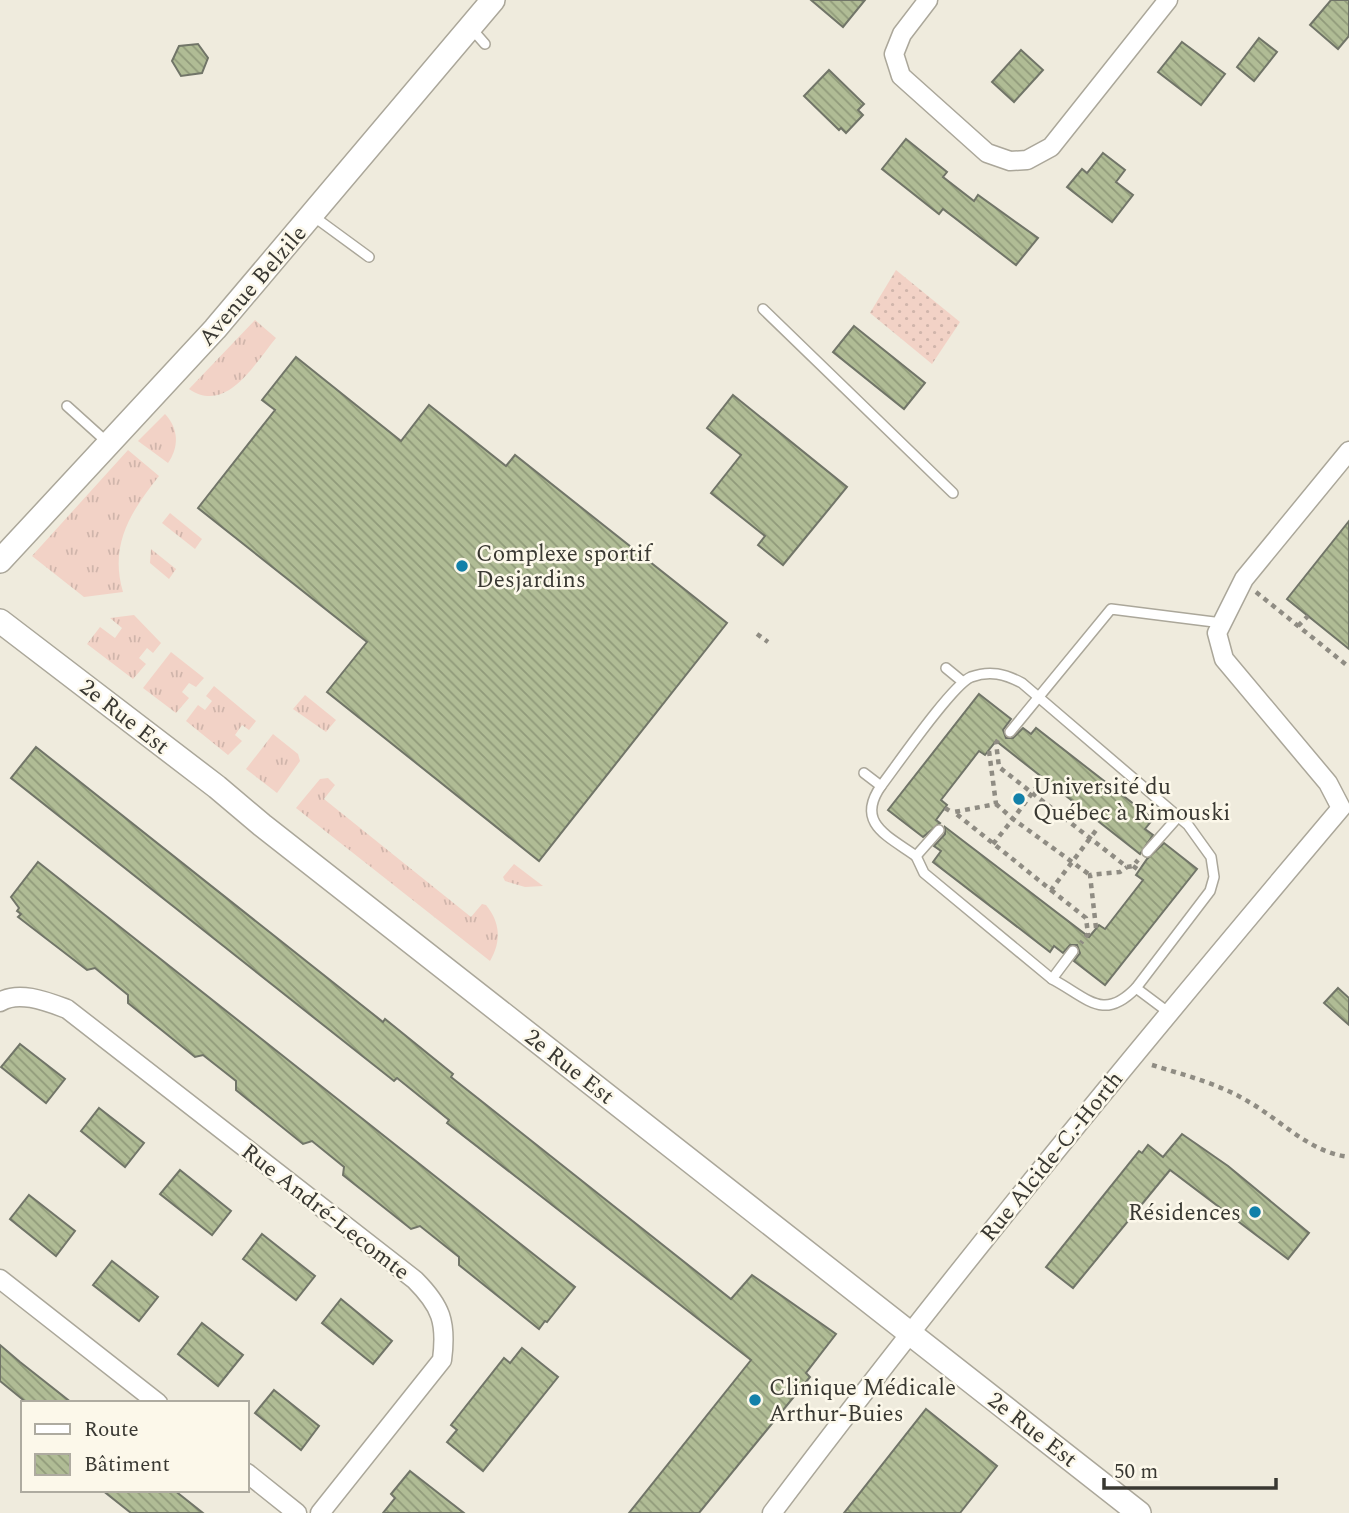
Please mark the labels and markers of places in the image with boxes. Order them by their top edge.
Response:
place label: Complexe sportif Desjardins [476,537,654,598]
marker: Complexe sportif Desjardins [454,558,470,574]
place label: Université du Québec à Rimouski [1033,770,1231,831]
marker: Université du Québec à Rimouski [1011,791,1027,807]
place label: Résidences [1128,1196,1241,1231]
marker: Résidences [1247,1204,1263,1220]
place label: Clinique Médicale Arthur-Buies [769,1371,956,1432]
marker: Clinique Médicale Arthur-Buies [747,1392,763,1408]

